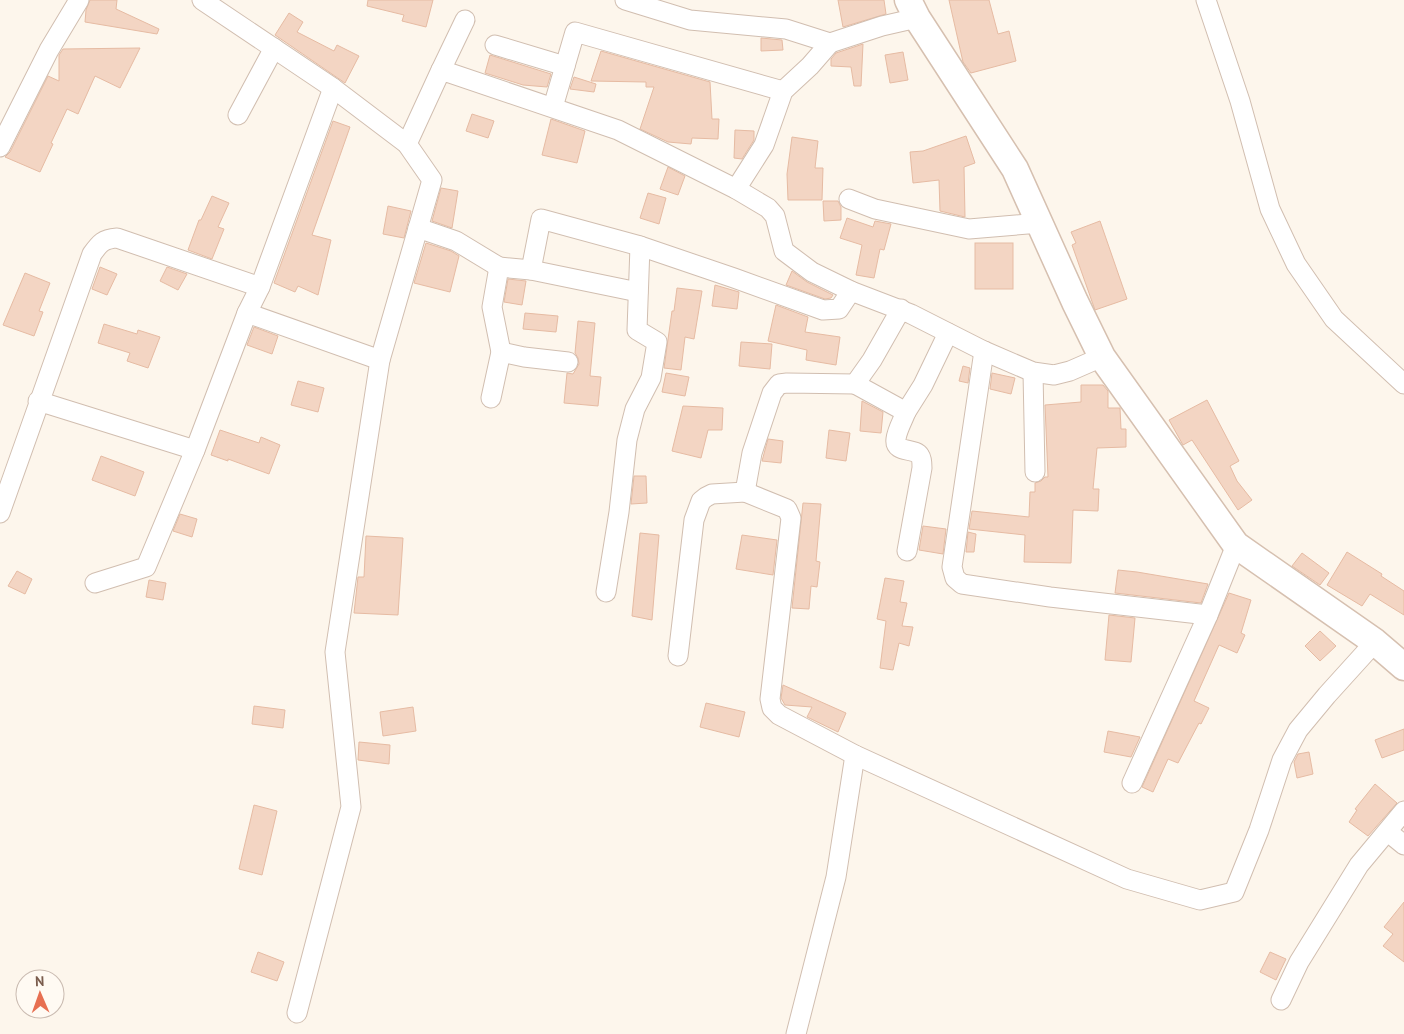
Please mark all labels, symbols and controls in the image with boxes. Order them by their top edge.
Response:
north arrow [15,969,65,1019]
text: N [35,972,44,990]

